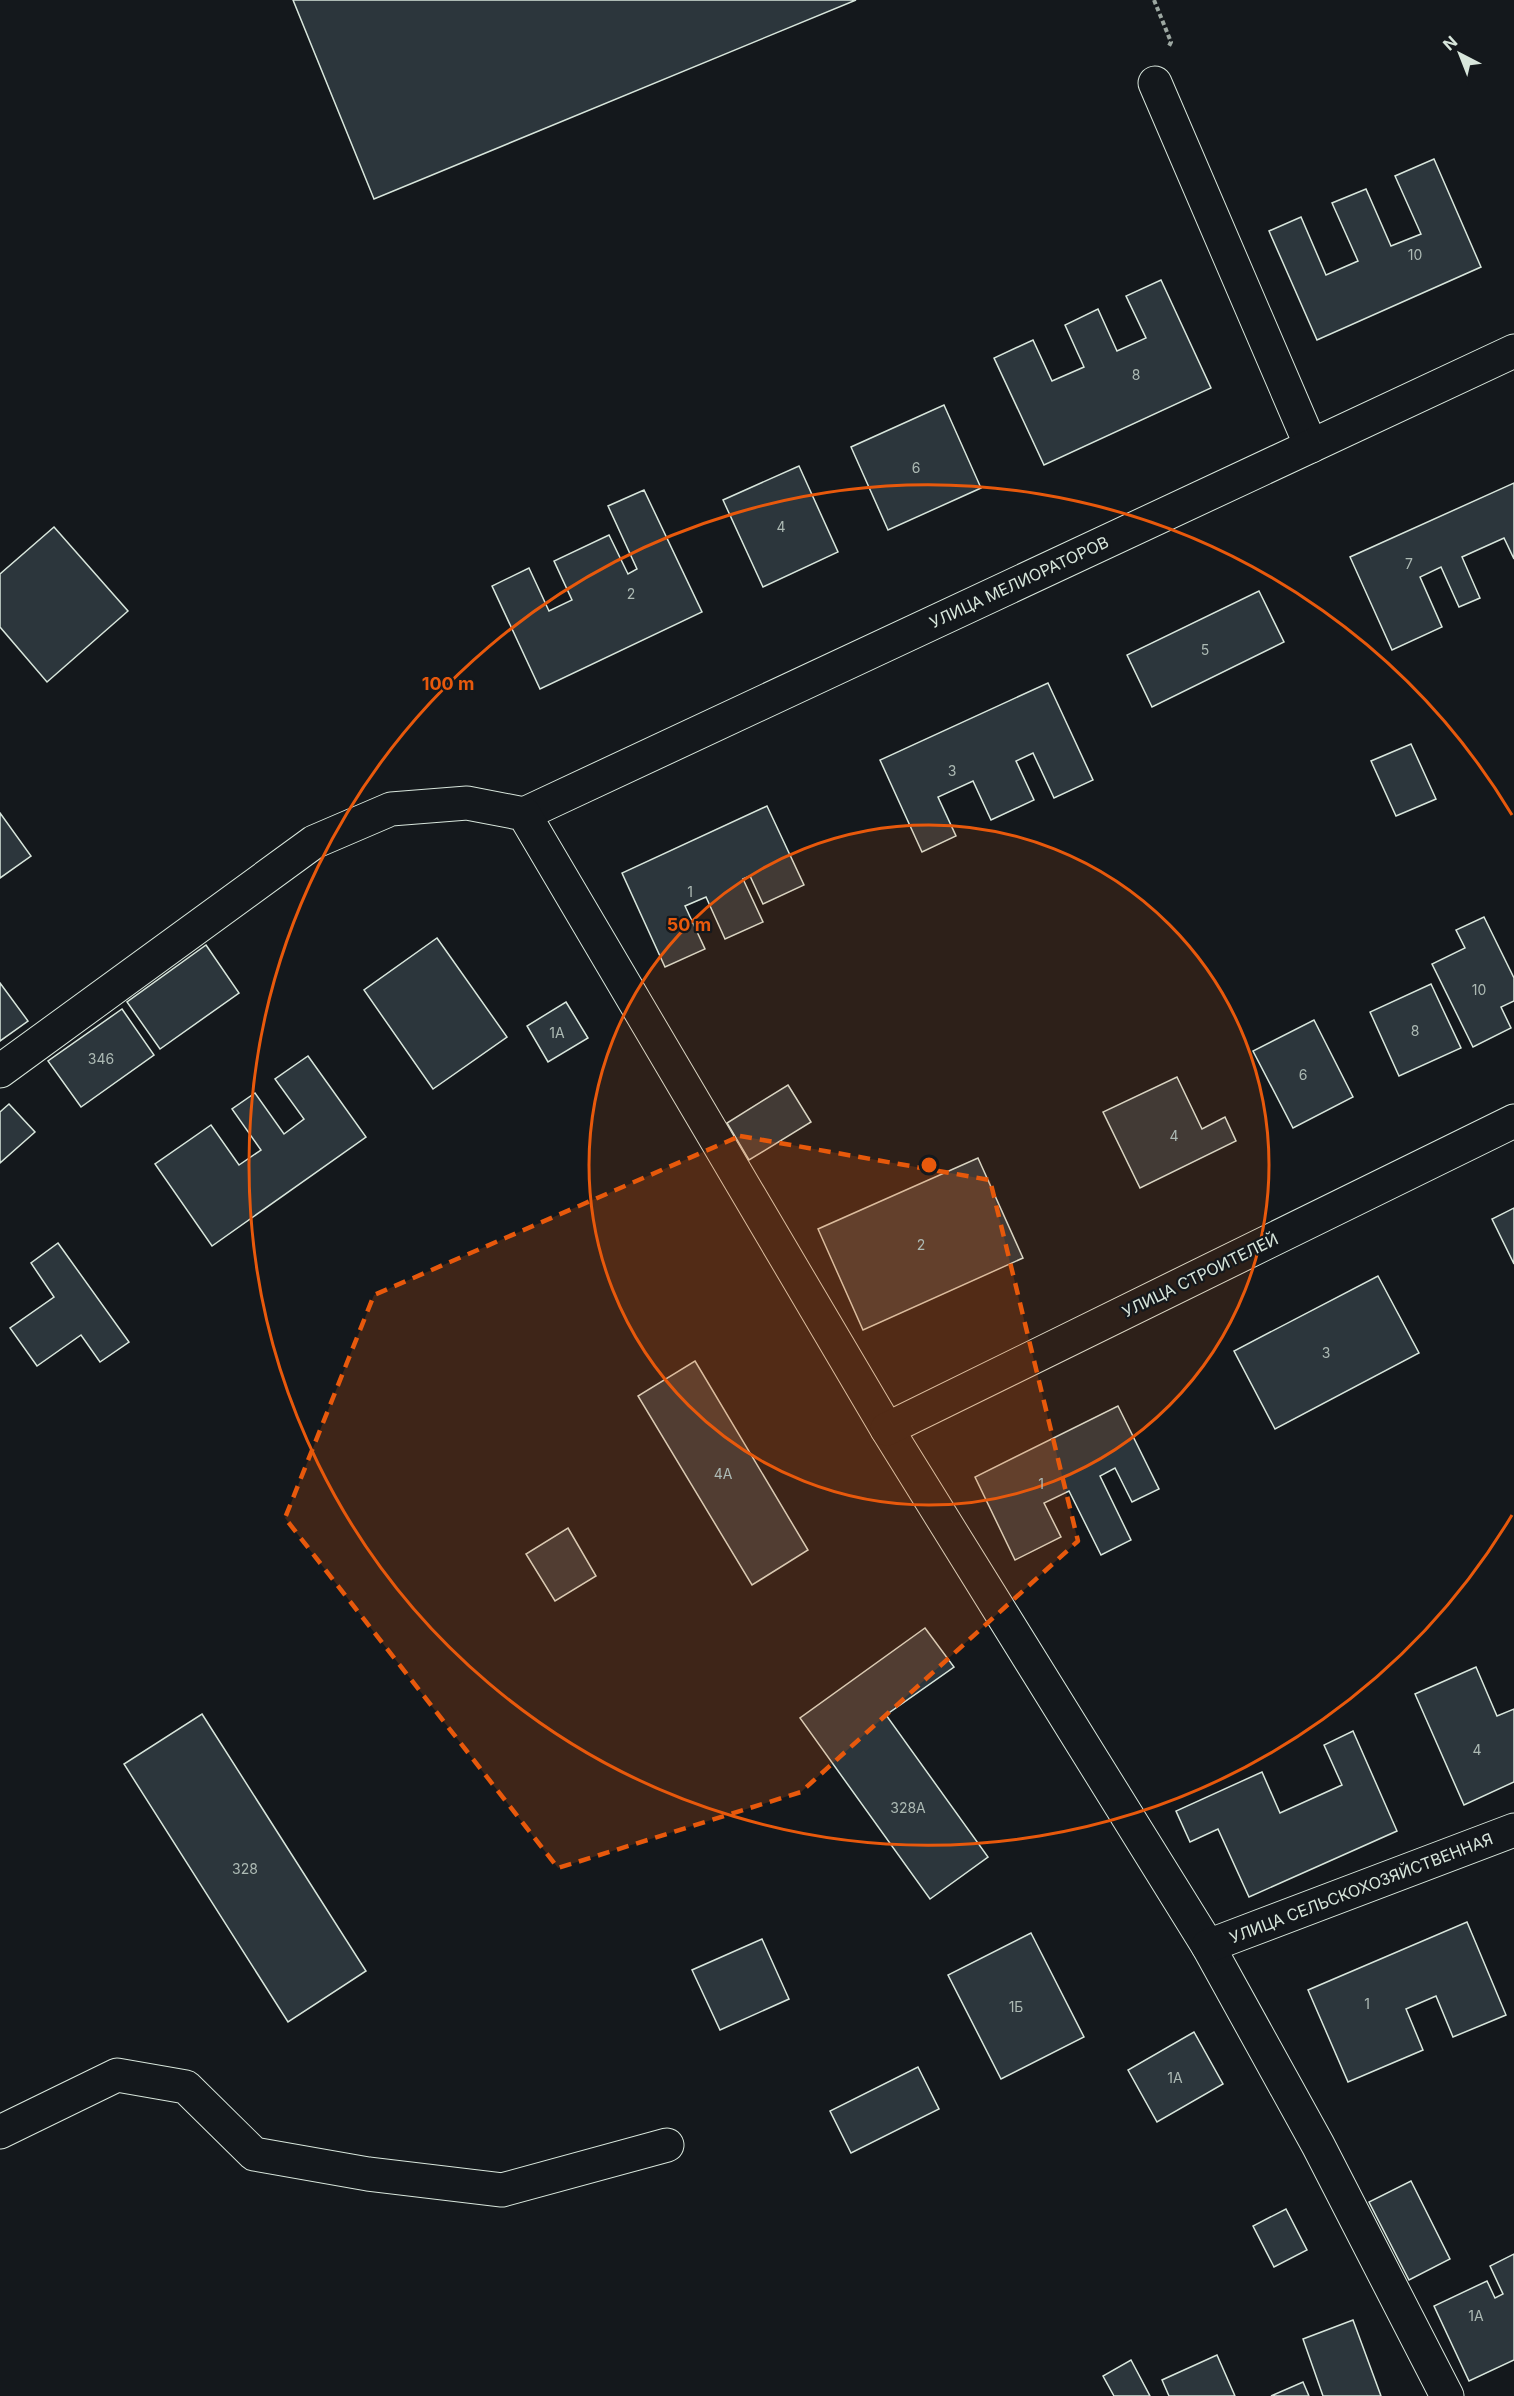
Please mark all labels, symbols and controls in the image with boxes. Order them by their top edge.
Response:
north arrow [1430,24,1490,84]
text: N [1439,31,1461,54]
house number: 10 [1408,246,1422,263]
house number: 8 [1132,366,1140,383]
house number: 6 [912,459,920,476]
house number: 4 [776,518,786,535]
street label: УЛИЦА МЕЛИОРАТОРОВ [926,532,1112,632]
house number: 7 [1405,555,1413,572]
house number: 2 [627,585,635,602]
house number: 5 [1201,641,1209,658]
text: 100 m [422,673,474,694]
house number: 3 [948,762,956,779]
house number: 1 [687,883,693,900]
text: 50 m [667,914,711,935]
house number: 10 [1472,981,1486,998]
house number: 8 [1411,1022,1419,1039]
house number: 1А [549,1024,565,1041]
house number: 346 [88,1050,114,1067]
house number: 6 [1299,1066,1307,1083]
house number: 4 [1169,1127,1179,1144]
centre of rings [919,1155,939,1175]
street label: УЛИЦА СТРОИТЕЛЕЙ [1119,1228,1281,1322]
house number: 2 [917,1236,925,1253]
house number: 3 [1322,1344,1330,1361]
house number: 4А [714,1465,733,1482]
house number: 1 [1038,1475,1044,1492]
house number: 4 [1472,1741,1482,1758]
house number: 328А [890,1799,926,1816]
street label: УЛИЦА СЕЛЬСКОХОЗЯЙСТВЕННАЯ [1227,1828,1495,1948]
house number: 328 [232,1860,258,1877]
house number: 1 [1364,1995,1370,2012]
house number: 1Б [1009,1998,1023,2015]
house number: 1А [1167,2069,1183,2086]
house number: 1А [1468,2307,1484,2324]

